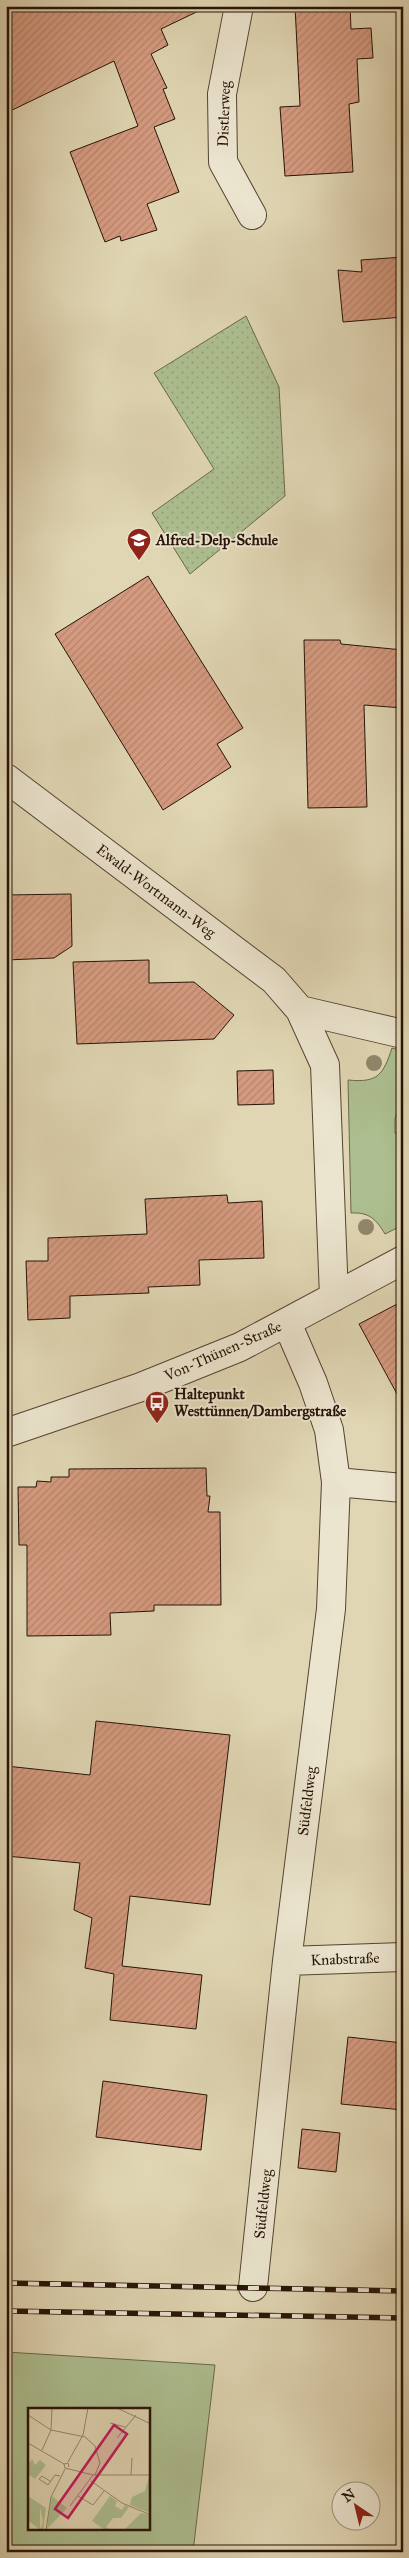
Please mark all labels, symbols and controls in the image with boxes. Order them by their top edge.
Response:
street label: Distlerweg [214,80,234,147]
school or university icon: Alfred-Delp-Schule [126,527,152,561]
place label: Alfred-Delp-Schule [155,531,279,550]
street label: Ewald-Wortmann-Weg [93,840,220,942]
street label: Von-Thünen-Straße [161,1317,284,1385]
place label: Haltepunkt Westtünnen/Dambergstraße [174,1385,347,1421]
bus stop icon: Haltepunkt Westtünnen/Dambergstraße [144,1390,170,1424]
street label: Südfeldweg [294,1764,320,1837]
street label: Knabstraße [310,1949,380,1969]
street label: Südfeldweg [250,2167,276,2240]
inset map [28,2408,150,2530]
north arrow [332,2480,382,2530]
text: N [339,2485,359,2506]

